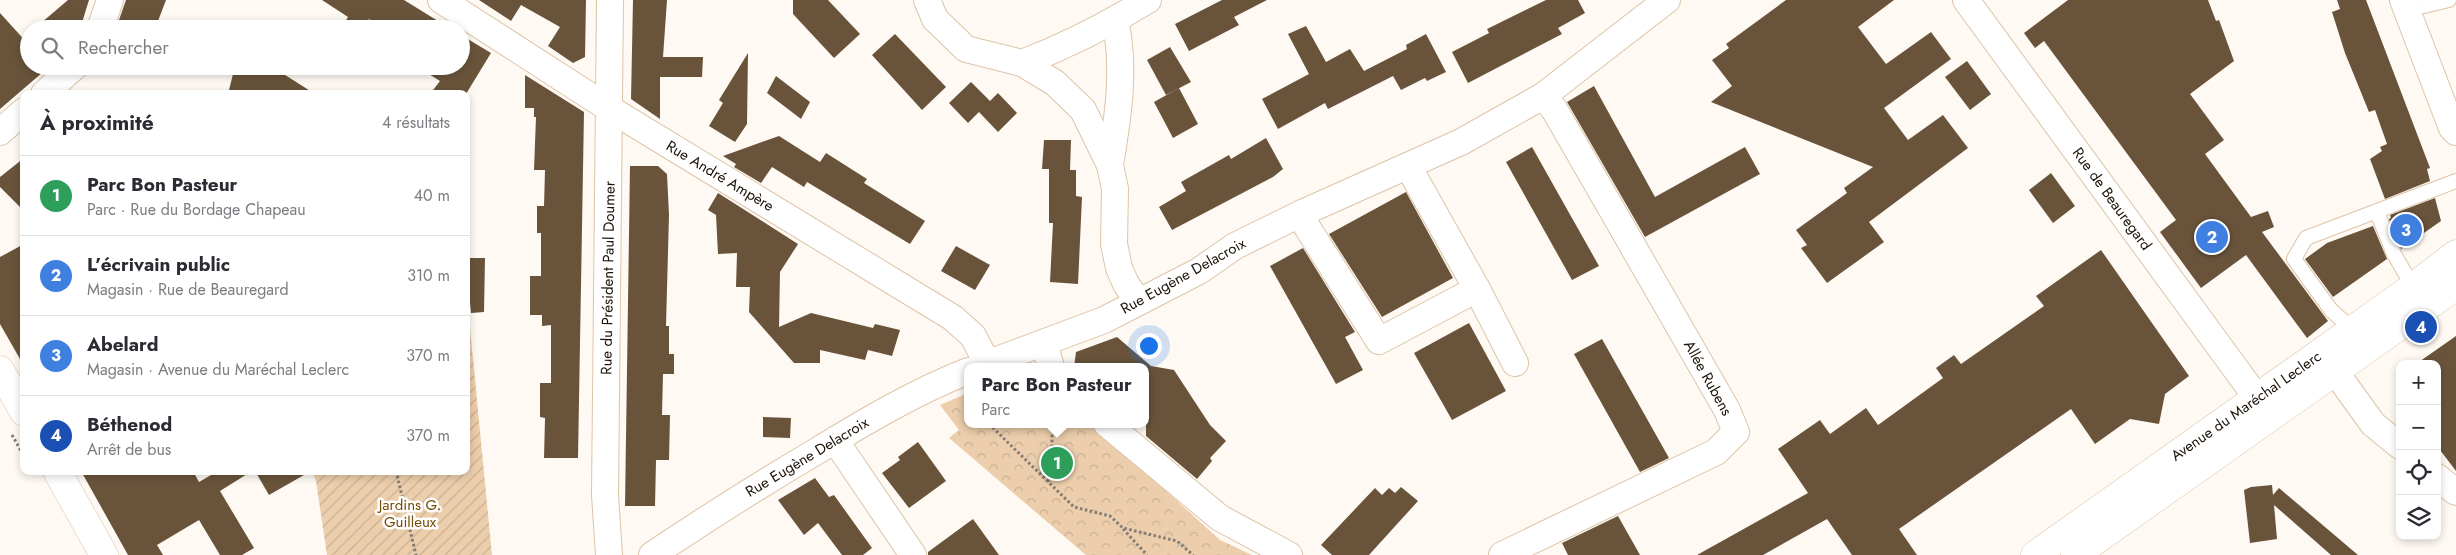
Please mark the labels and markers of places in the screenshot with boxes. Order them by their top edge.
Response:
pin: 3 [2390,211,2422,249]
pin: 2 [2196,218,2228,256]
pin: 4 [2405,308,2437,346]
pin: 1 [1041,444,1073,482]

